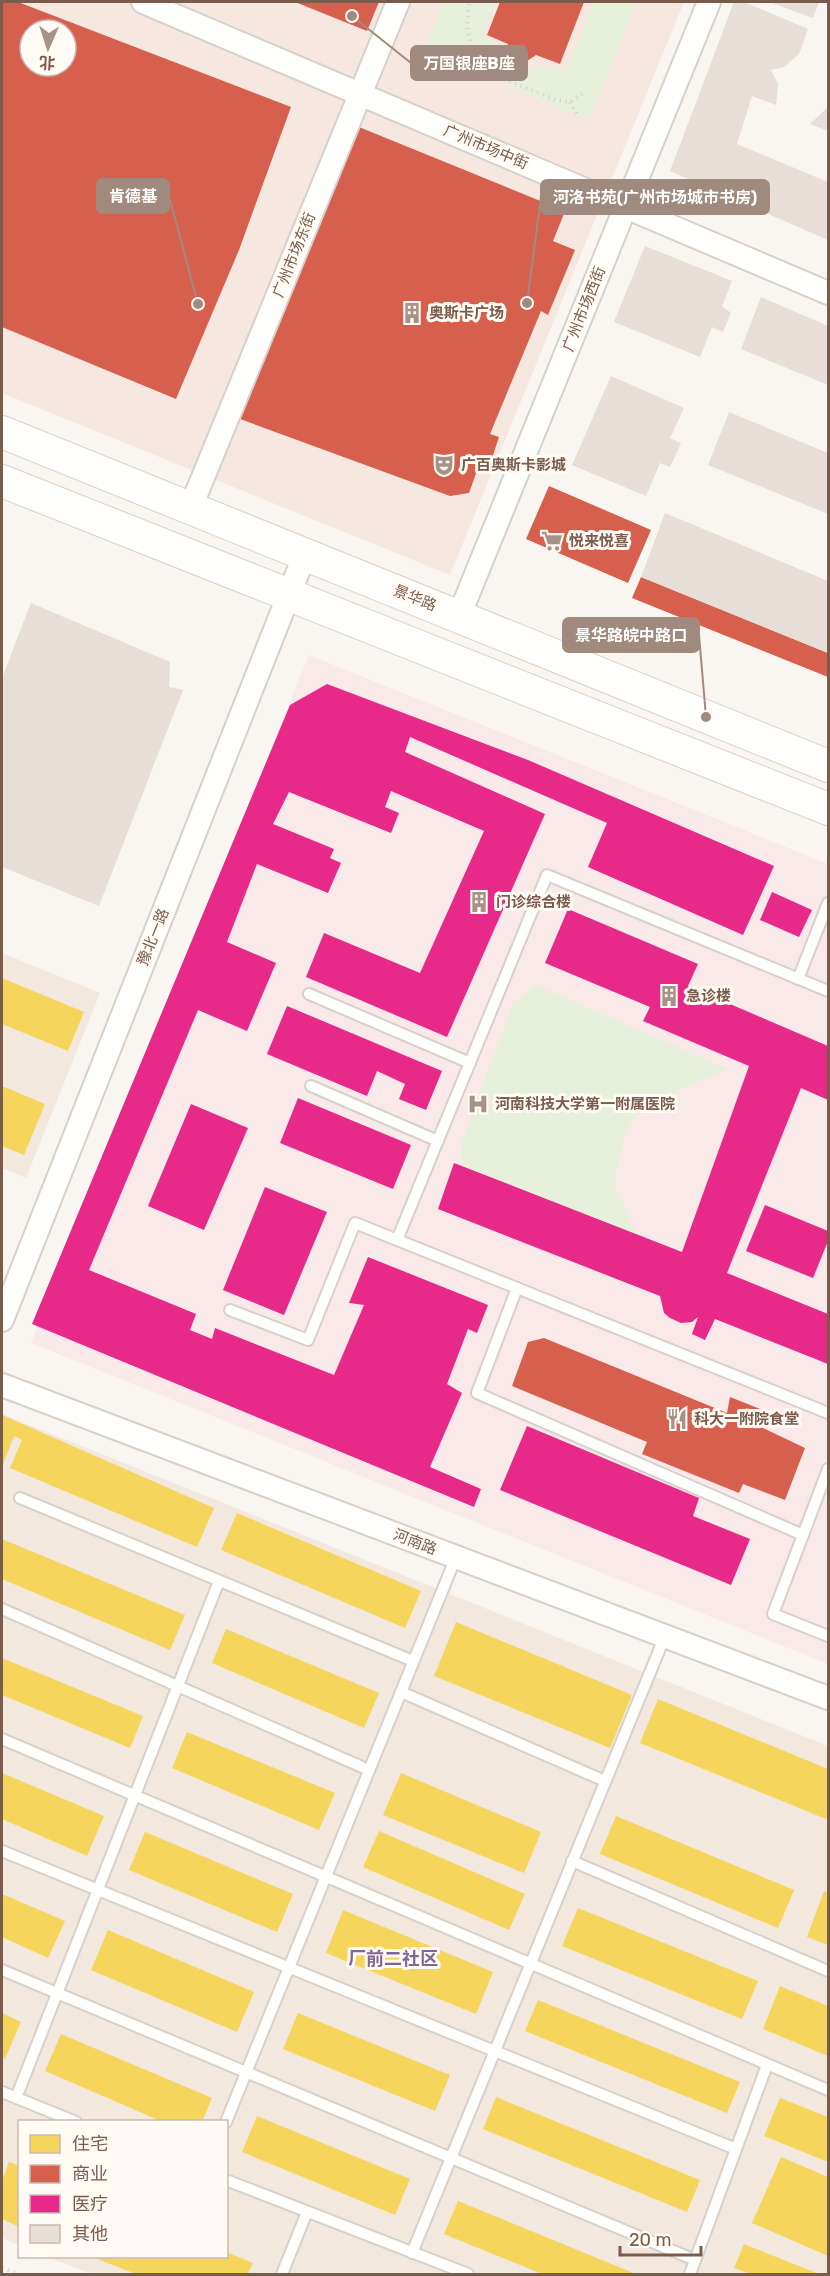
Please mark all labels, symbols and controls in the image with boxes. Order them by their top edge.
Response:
north arrow [18,18,78,78]
callout: 万国银座B座 [411,46,527,80]
text: 北 [39,53,56,72]
text: 万国银座B座 [423,54,515,73]
street label: 广州市场中街 [441,121,531,173]
callout: 肯德基 [97,179,169,213]
callout: 河洛书苑(广州市场城市书房) [541,180,769,214]
text: 肯德基 [109,187,158,206]
text: 河洛书苑(广州市场城市书房) [553,188,757,207]
street label: 广州市场东街 [269,210,319,300]
street label: 广州市场西街 [559,264,609,354]
building icon: 奥斯卡广场 [400,301,424,325]
place label: 奥斯卡广场 [429,304,504,322]
theatre icon: 广百奥斯卡影城 [432,453,456,477]
place label: 广百奥斯卡影城 [461,456,566,474]
supermarket icon: 悦来悦喜 [540,529,564,553]
place label: 悦来悦喜 [569,532,629,550]
street label: 景华路 [391,581,439,615]
callout: 景华路皖中路口 [563,618,699,652]
text: 景华路皖中路口 [575,626,687,645]
building icon: 门诊综合楼 [467,890,491,914]
place label: 门诊综合楼 [496,893,571,911]
street label: 豫北一路 [133,906,173,968]
building icon: 急诊楼 [657,984,681,1008]
place label: 急诊楼 [686,987,731,1005]
hospital icon: 河南科技大学第一附属医院 [466,1092,490,1116]
place label: 河南科技大学第一附属医院 [495,1095,675,1113]
restaurant icon: 科大一附院食堂 [665,1407,689,1431]
place label: 科大一附院食堂 [694,1410,799,1428]
street label: 河南路 [391,1526,439,1558]
district label: 厂前二社区 [348,1948,438,1970]
legend [18,2120,228,2258]
text: 住宅 [72,2133,108,2155]
text: 商业 [72,2163,108,2185]
text: 医疗 [72,2193,108,2215]
scale bar [620,2219,701,2257]
text: 其他 [72,2223,108,2245]
text: 20 m [629,2229,671,2251]

